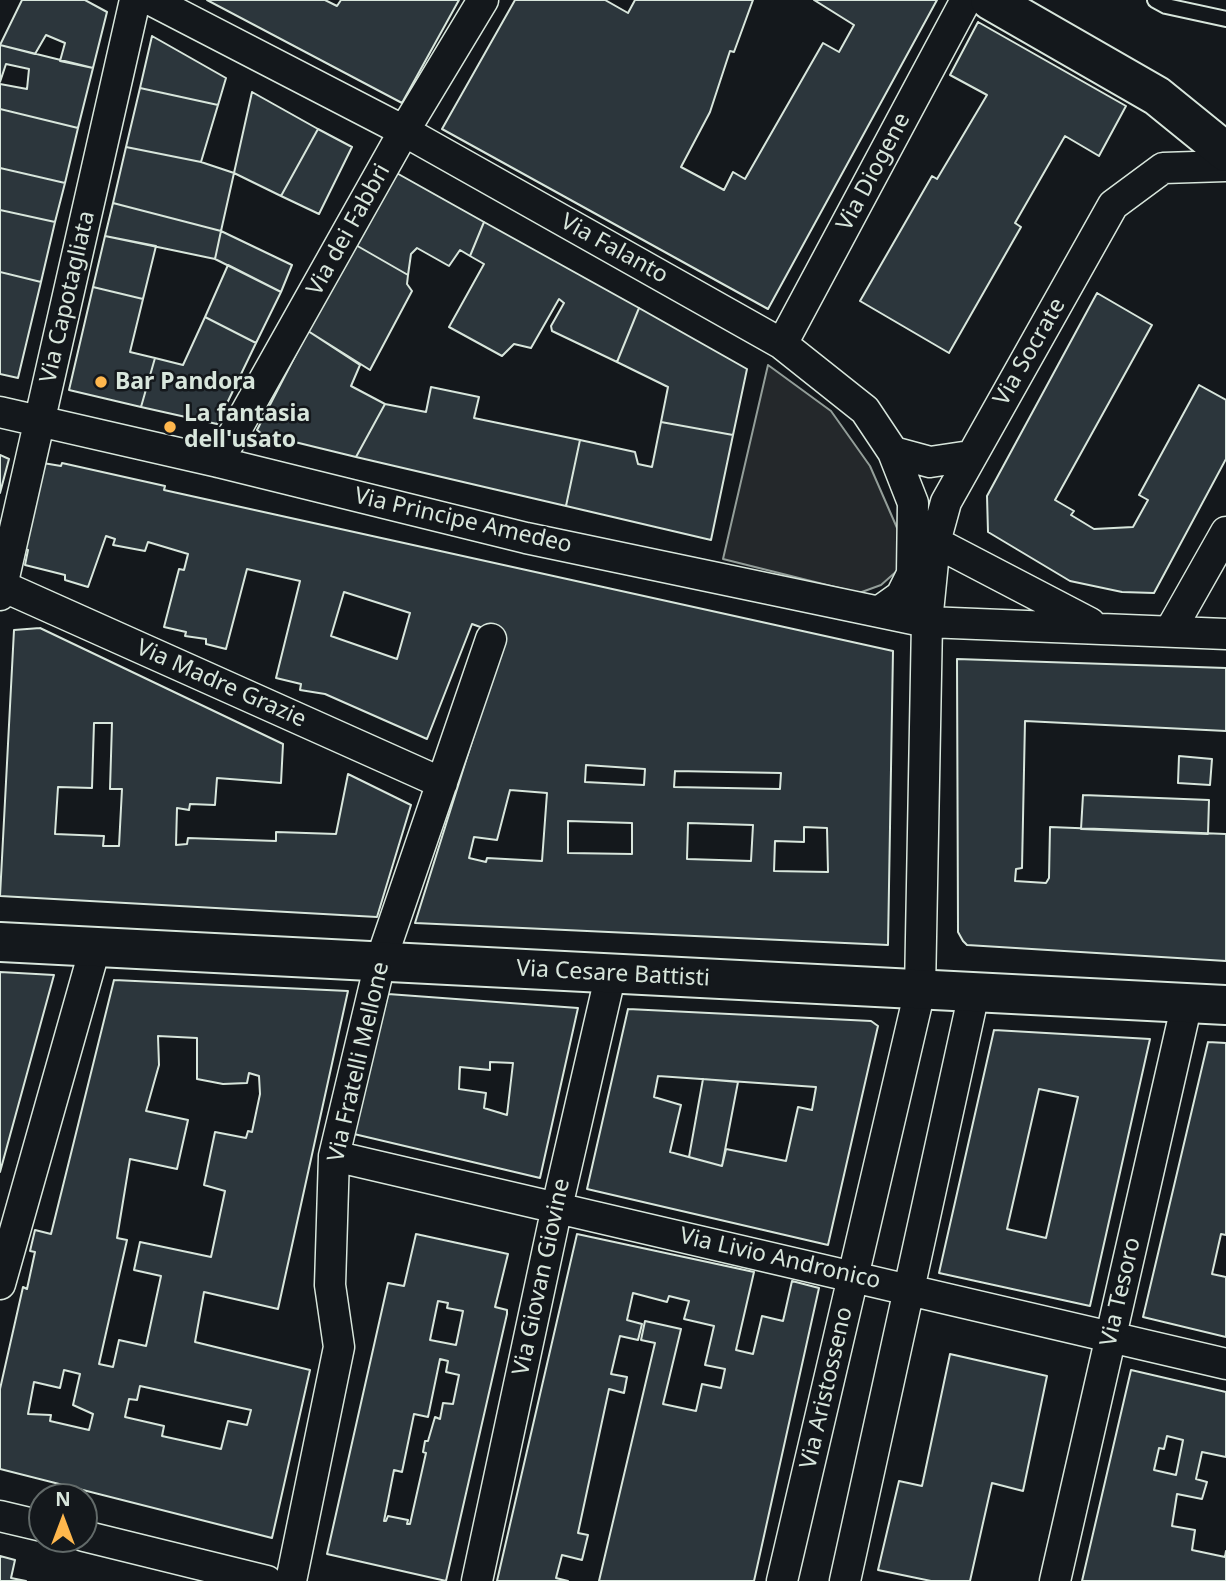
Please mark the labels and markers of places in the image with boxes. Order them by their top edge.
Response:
place label: Bar Pandora [115,368,256,396]
marker: Bar Pandora [93,374,109,390]
place label: La fantasia dell'usato [184,400,310,454]
marker: La fantasia dell'usato [162,419,178,435]

